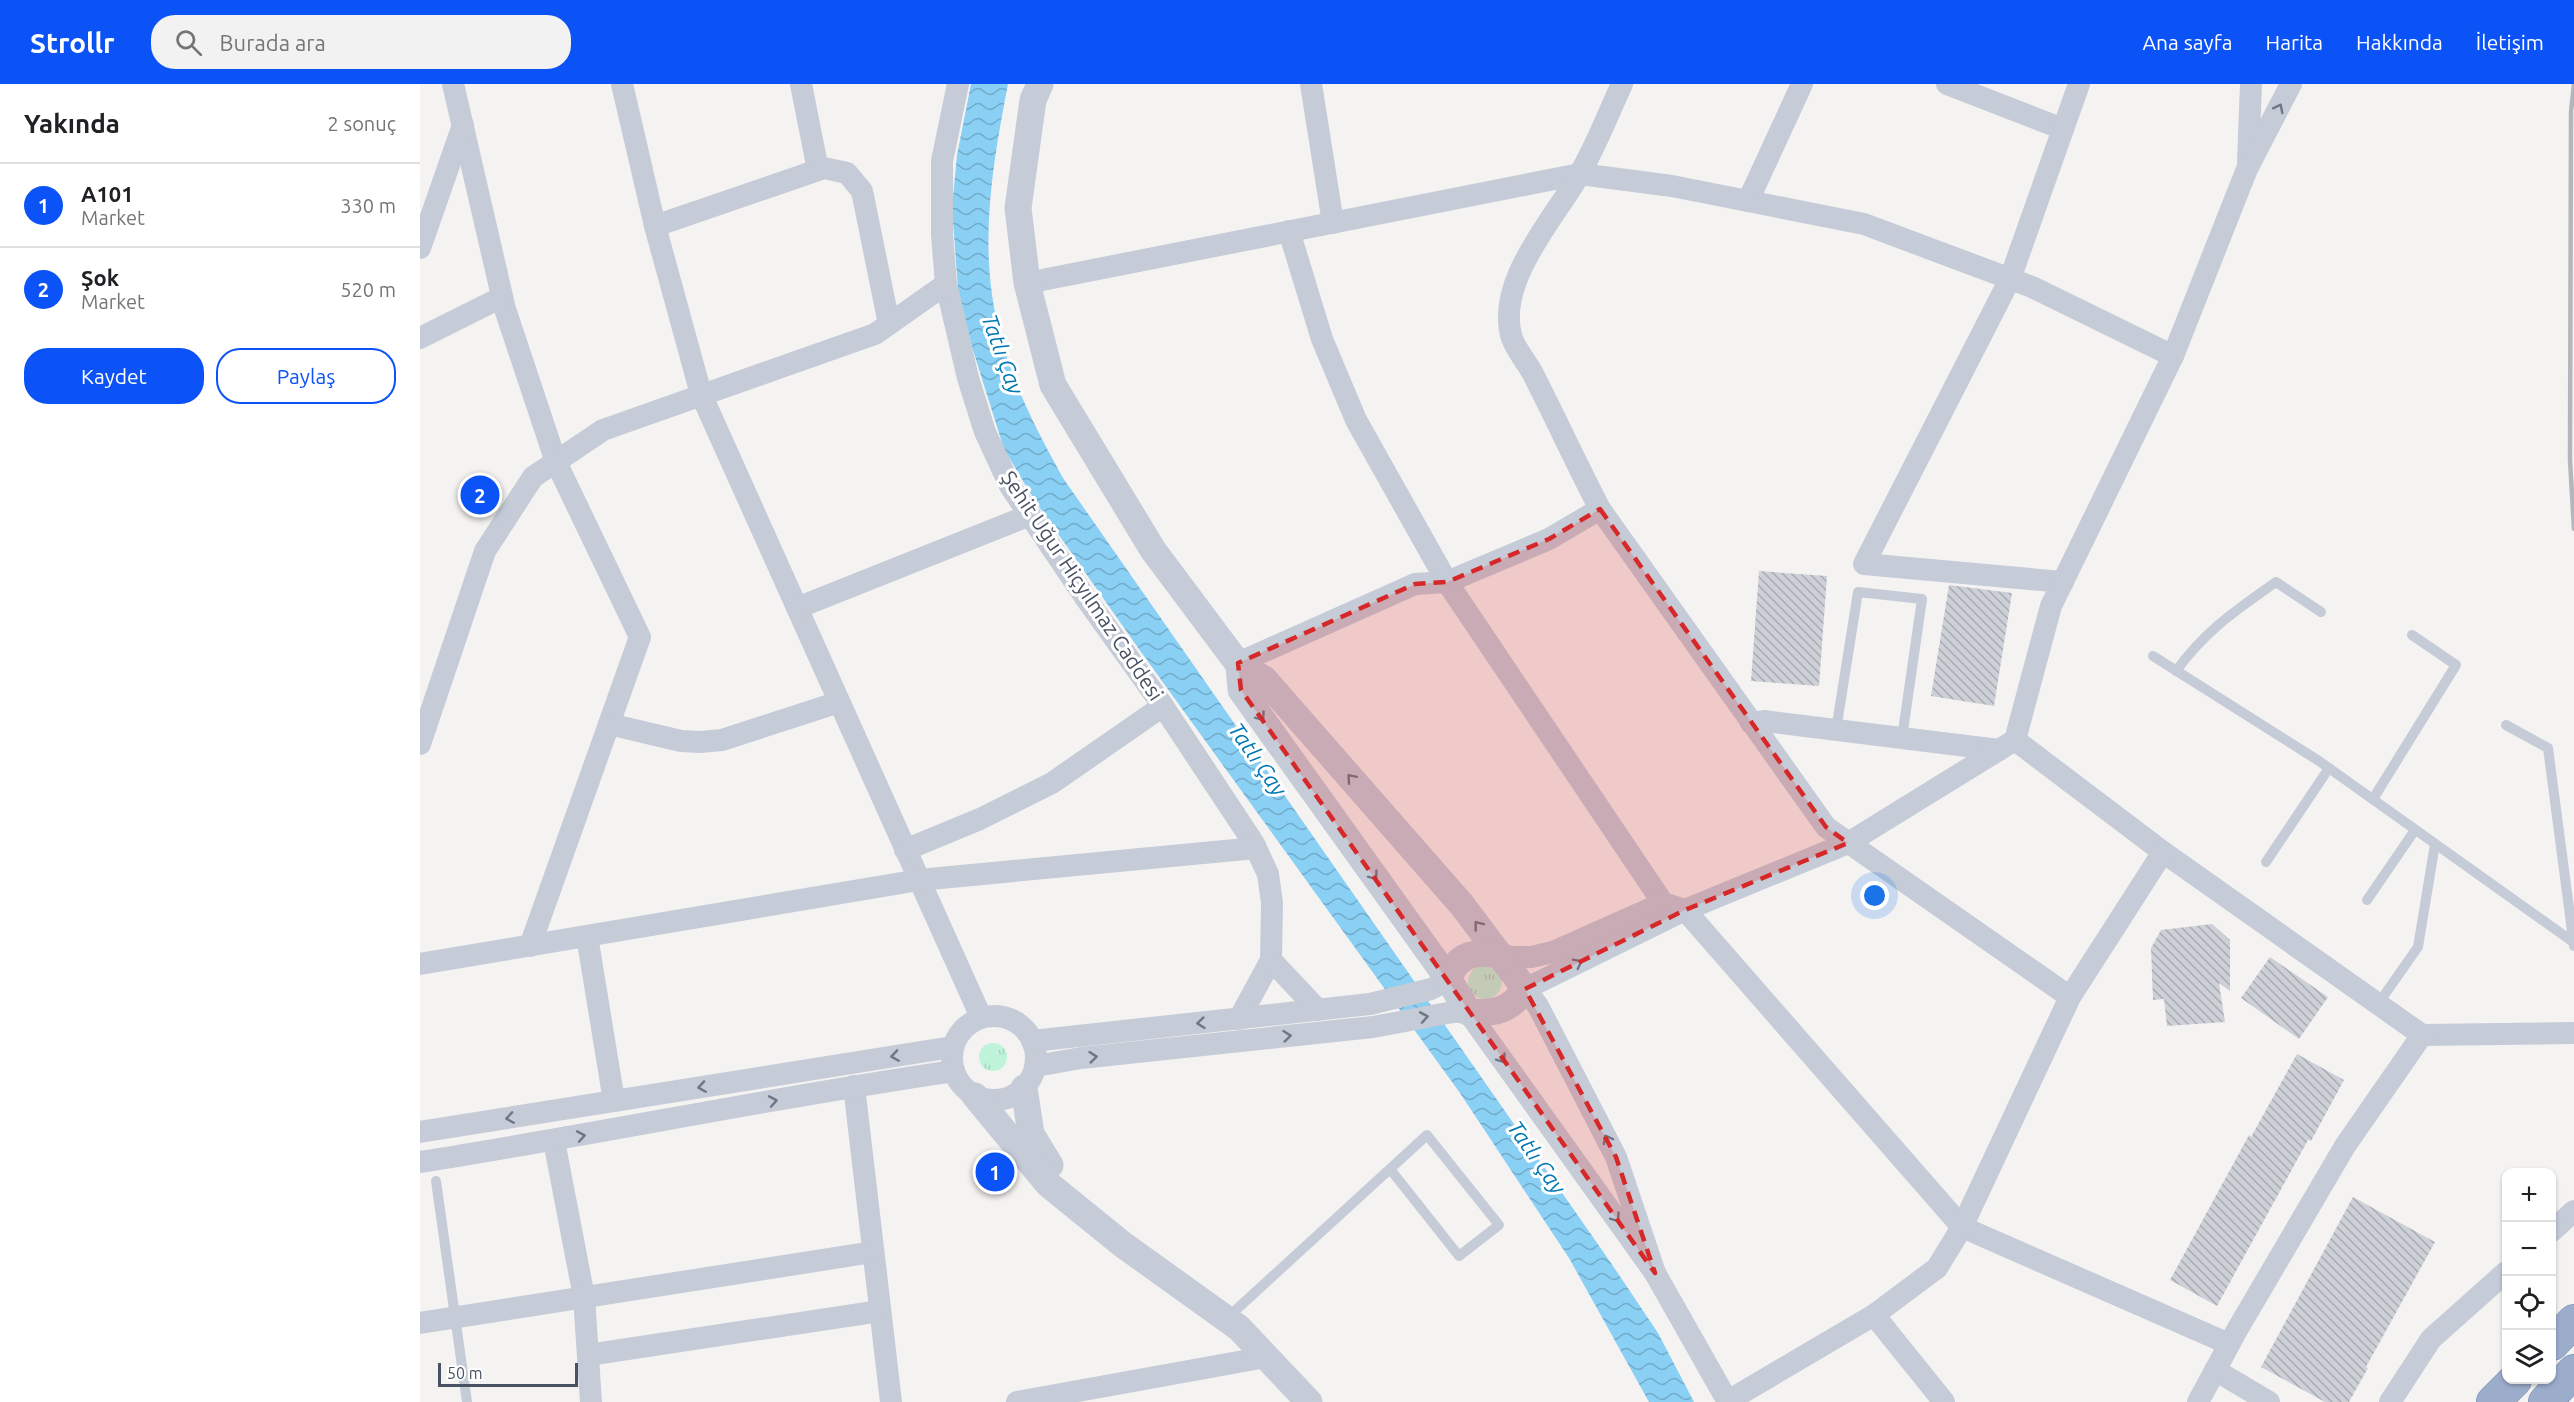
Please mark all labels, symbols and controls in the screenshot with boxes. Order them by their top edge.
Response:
search box [151,15,571,69]
icon: search [172,26,205,59]
text: Strollr [30,27,115,58]
text: Burada ara [220,30,326,55]
text: Ana sayfa [2142,30,2233,54]
text: Harita [2266,30,2323,54]
text: Hakkında [2356,30,2443,54]
text: İletişim [2476,30,2544,54]
one-way arrow [2271,103,2283,114]
text: Yakında [24,109,120,138]
text: 2 sonuç [328,112,396,135]
text: A101 [81,181,134,206]
text: 1 [38,194,49,217]
text: 330 m [340,194,396,217]
text: Market [81,206,145,229]
text: Şok [81,265,119,290]
text: 2 [38,278,49,301]
text: 520 m [340,278,396,301]
text: Market [81,290,145,313]
water label: Tatlı Çay [977,310,1030,398]
button: Kaydet [24,348,204,404]
button: Paylaş [216,348,396,404]
street label: Şehit Uğur Hiçyılmaz Caddesi [997,466,1169,705]
pin: 2 [460,472,500,518]
one-way arrow [1253,710,1264,721]
water label: Tatlı Çay [1224,717,1293,800]
one-way arrow [1347,774,1358,785]
one-way arrow [1367,869,1378,880]
your location [1860,881,1889,910]
one-way arrow [1475,921,1486,932]
one-way arrow [1571,959,1582,971]
one-way arrow [1419,1012,1429,1024]
one-way arrow [1196,1016,1205,1029]
one-way arrow [1283,1030,1292,1043]
one-way arrow [890,1049,900,1062]
one-way arrow [1089,1051,1098,1064]
one-way arrow [1495,1053,1506,1064]
one-way arrow [697,1080,707,1092]
one-way arrow [768,1095,778,1108]
one-way arrow [505,1111,514,1123]
water label: Tatlı Çay [1503,1115,1572,1198]
one-way arrow [576,1130,586,1143]
one-way arrow [1603,1135,1614,1145]
pin: 1 [976,1150,1014,1194]
map controls [2502,1168,2556,1384]
button: + [2502,1168,2556,1222]
one-way arrow [1609,1211,1620,1222]
button: − [2502,1222,2556,1276]
button: locate [2502,1276,2556,1330]
button: layers [2502,1330,2556,1384]
scale bar [438,1360,578,1388]
text: 50 m [447,1364,483,1382]

